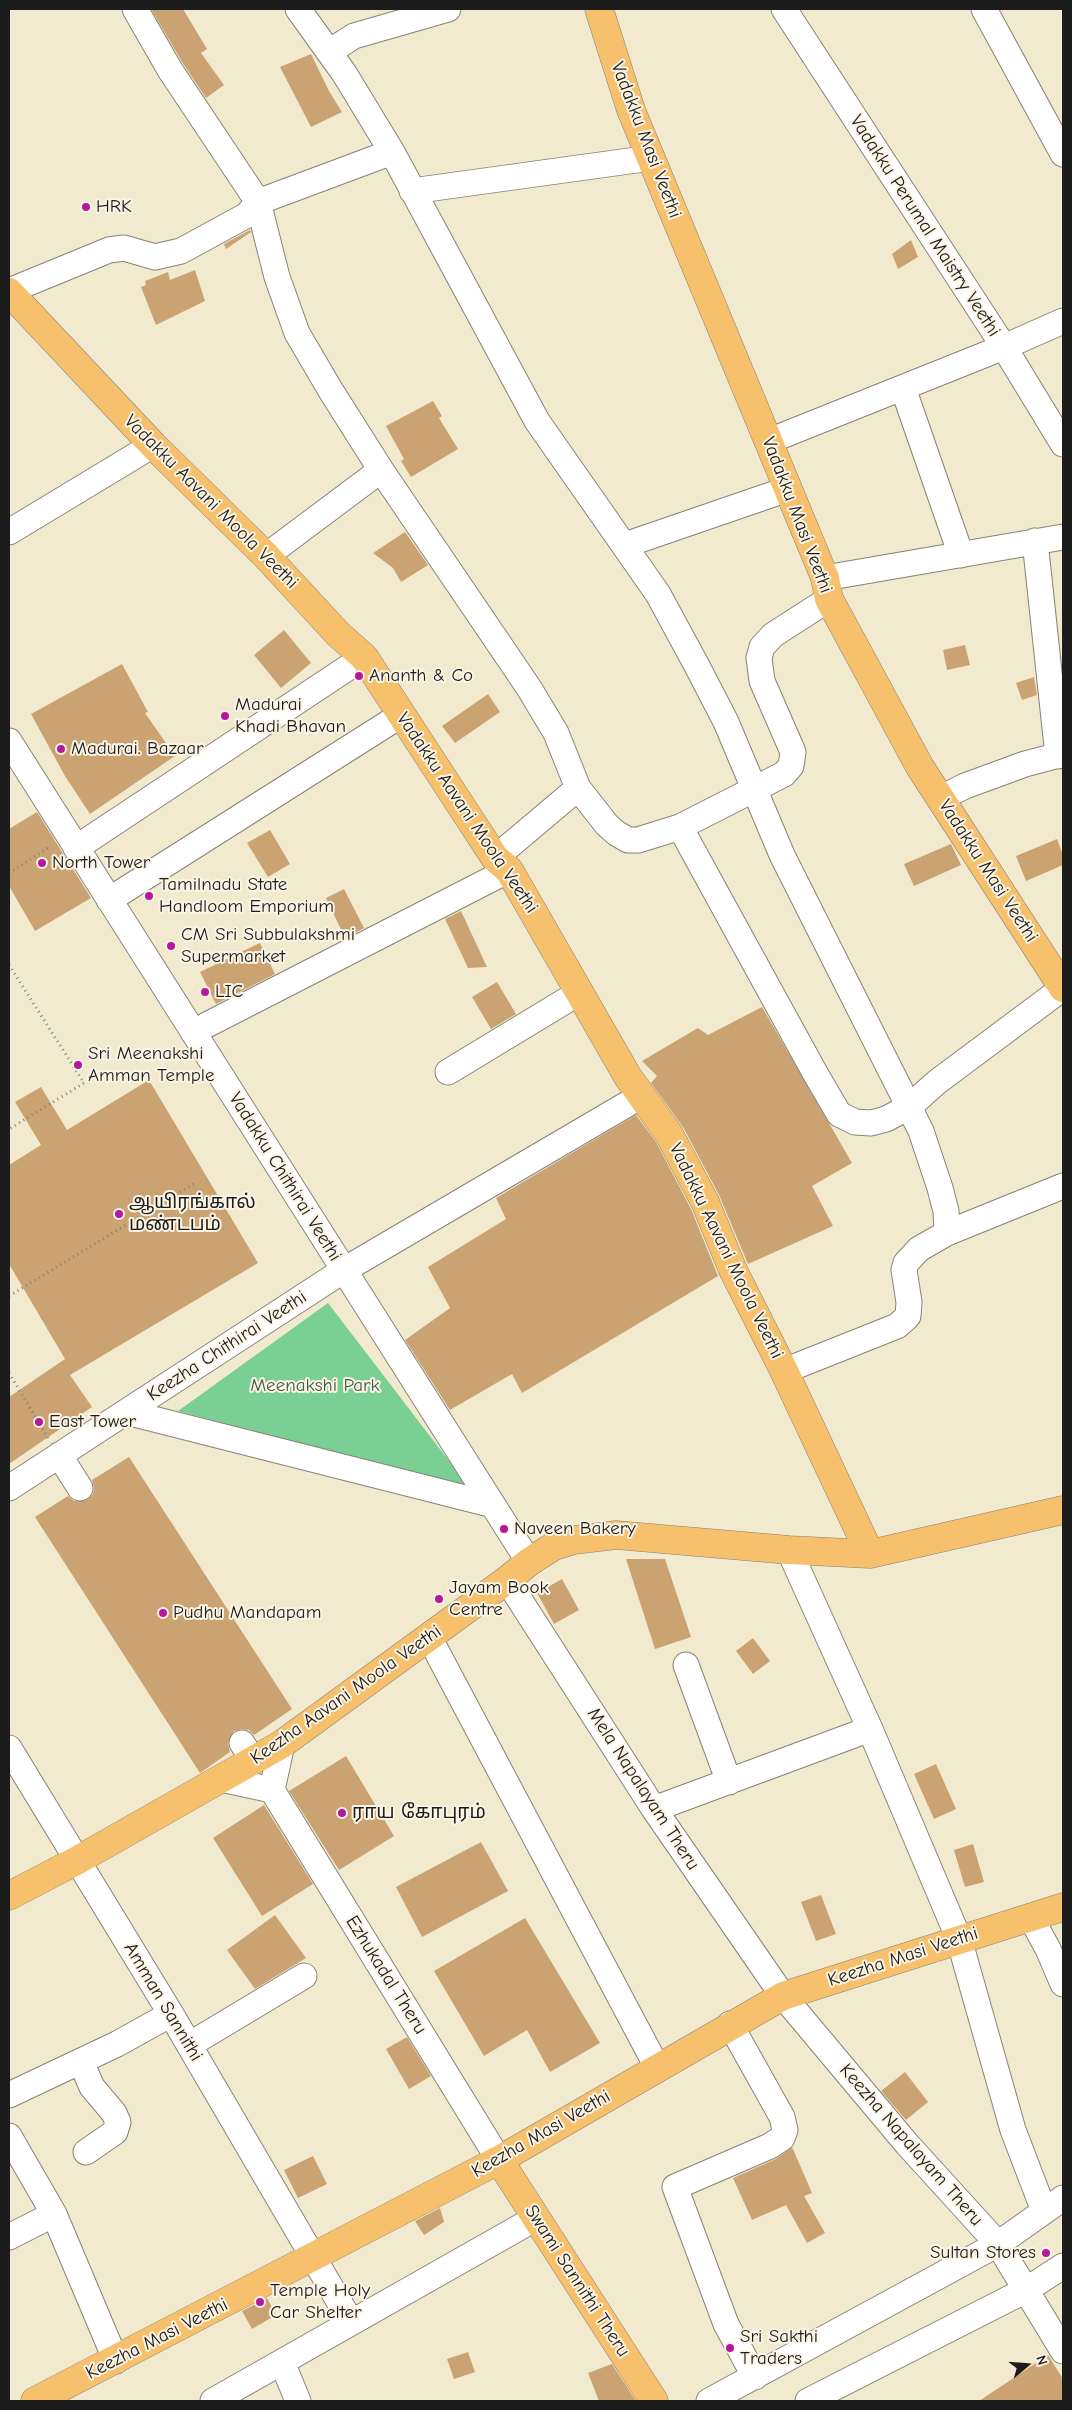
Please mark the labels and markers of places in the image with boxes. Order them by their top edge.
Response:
place label: HRK [96,196,132,218]
marker: HRK [80,201,92,213]
place label: Ananth & Co [369,665,473,687]
marker: Ananth & Co [353,670,365,682]
place label: Madurai Khadi Bhavan [235,694,346,738]
marker: Madurai Khadi Bhavan [219,710,231,722]
place label: Madurai. Bazaar [71,738,204,760]
marker: Madurai. Bazaar [55,743,67,755]
place label: North Tower [52,852,150,874]
marker: North Tower [36,857,48,869]
place label: Tamilnadu State Handloom Emporium [159,874,334,918]
marker: Tamilnadu State Handloom Emporium [143,890,155,902]
place label: CM Sri Subbulakshmi Supermarket [181,924,355,968]
marker: CM Sri Subbulakshmi Supermarket [165,940,177,952]
place label: LIC [215,981,243,1003]
marker: LIC [199,986,211,998]
place label: Sri Meenakshi Amman Temple [88,1043,215,1087]
marker: Sri Meenakshi Amman Temple [72,1059,84,1071]
place label: ஆயிரங்கால் மண்டபம் [129,1192,256,1236]
marker: ஆயிரங்கால் மண்டபம் [113,1208,125,1220]
place label: East Tower [49,1411,136,1433]
marker: East Tower [33,1416,45,1428]
place label: Naveen Bakery [514,1518,636,1540]
marker: Naveen Bakery [498,1523,510,1535]
place label: Jayam Book Centre [449,1577,549,1621]
marker: Jayam Book Centre [433,1593,445,1605]
place label: Pudhu Mandapam [173,1602,321,1624]
marker: Pudhu Mandapam [157,1607,169,1619]
place label: ராய கோபுரம் [352,1802,486,1824]
marker: ராய கோபுரம் [336,1807,348,1819]
place label: Sultan Stores [930,2242,1036,2264]
marker: Sultan Stores [1040,2247,1052,2259]
place label: Temple Holy Car Shelter [270,2280,370,2324]
marker: Temple Holy Car Shelter [254,2296,266,2308]
place label: Sri Sakthi Traders [740,2326,818,2370]
marker: Sri Sakthi Traders [724,2342,736,2354]

